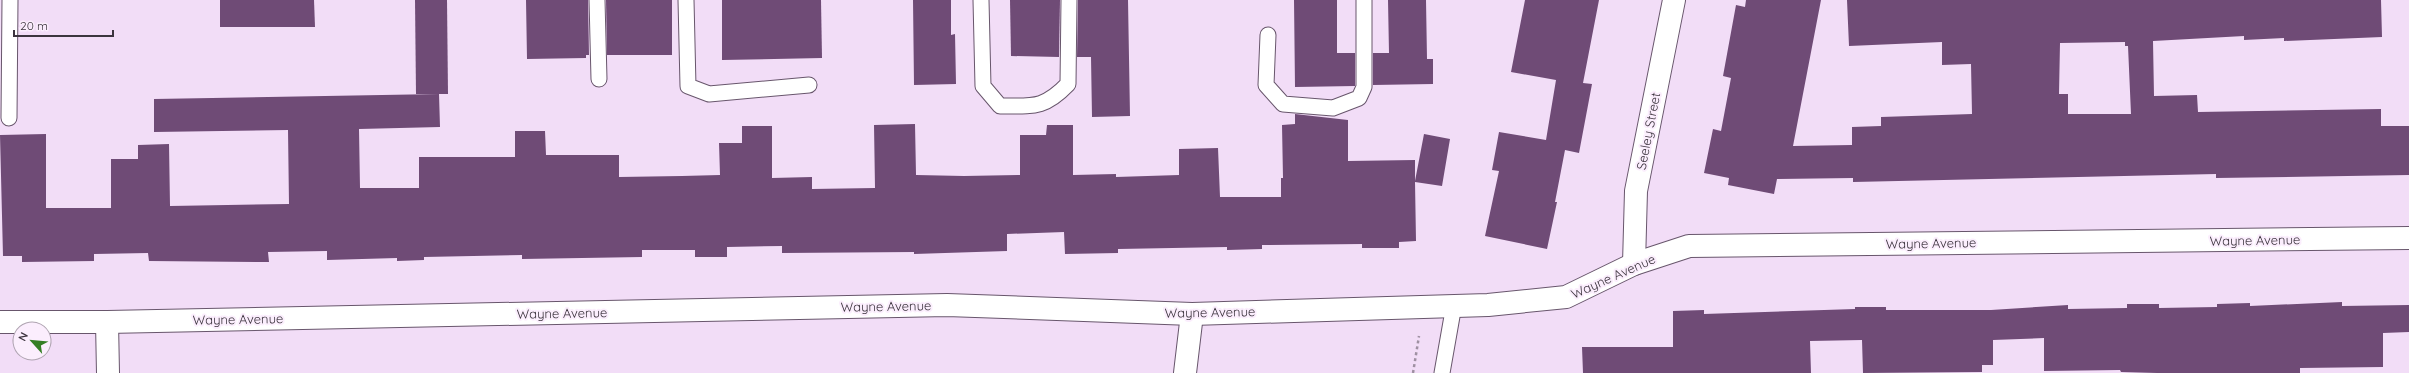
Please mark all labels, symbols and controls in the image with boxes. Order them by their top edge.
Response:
scale bar [14,12,113,38]
text: 20 m [20,18,48,33]
street label: Seeley Street [1633,91,1663,171]
street label: Wayne Avenue [2210,231,2300,249]
street label: Wayne Avenue [1886,234,1976,252]
street label: Wayne Avenue [1568,250,1658,302]
street label: Wayne Avenue [841,297,931,315]
street label: Wayne Avenue [1165,303,1255,321]
street label: Wayne Avenue [517,304,607,322]
street label: Wayne Avenue [193,310,283,328]
north arrow [12,321,52,361]
text: N [15,330,31,343]

